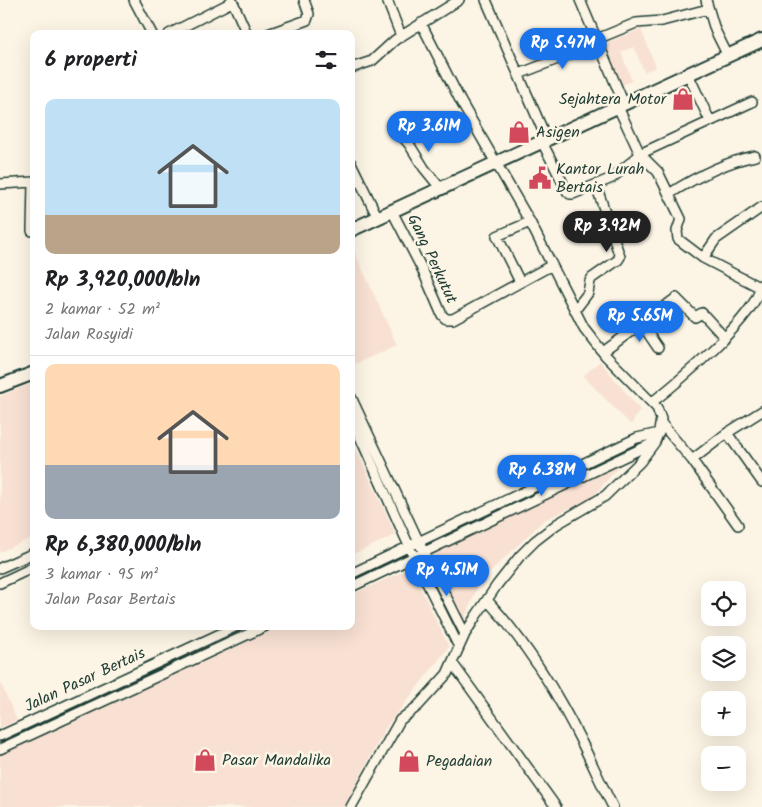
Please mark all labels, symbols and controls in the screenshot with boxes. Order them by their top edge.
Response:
pin: Rp 5.47M [511,28,615,70]
text: Rp 5.47M [531,31,595,56]
text: 6 properti [45,44,137,77]
icon: filters [312,46,340,74]
shop icon: Sejahtera Motor [670,86,696,112]
place label: Sejahtera Motor [559,87,668,112]
pin: Rp 3.61M [377,110,481,153]
text: Rp 3.61M [398,114,460,139]
shop icon: Asigen [506,119,532,145]
place label: Asigen [536,120,580,145]
icon: home [148,131,238,221]
place label: Kantor Lurah Bertais [556,157,644,200]
public building icon: Kantor Lurah Bertais [527,165,553,191]
street label: Gang Perkutut [400,210,464,309]
pin: Rp 3.92M [555,210,659,253]
text: Rp 3.92M [574,214,640,239]
text: Rp 3,920,000/bln [45,264,201,297]
text: 2 kamar · 52 m² [45,297,160,322]
pin: Rp 5.65M [588,300,692,343]
text: Rp 5.65M [607,304,673,329]
text: Jalan Rosyidi [45,322,133,347]
icon: home [148,397,238,487]
pin: Rp 6.38M [490,454,594,497]
text: Rp 6.38M [508,458,576,483]
text: Rp 6,380,000/bln [45,529,201,562]
pin: Rp 4.51M [395,554,499,597]
text: Rp 4.51M [416,558,478,583]
text: 3 kamar · 95 m² [45,562,158,587]
map controls [701,581,746,791]
button: locate [701,581,746,626]
text: Jalan Pasar Bertais [45,587,176,612]
button: layers [701,636,746,681]
street label: Jalan Pasar Bertais [21,641,150,719]
button: + [701,691,746,736]
button: − [701,746,746,791]
shop icon: Pasar Mandalika [192,747,218,773]
place label: Pasar Mandalika [222,748,331,773]
shop icon: Pegadaian [396,748,422,774]
place label: Pegadaian [426,749,492,774]

